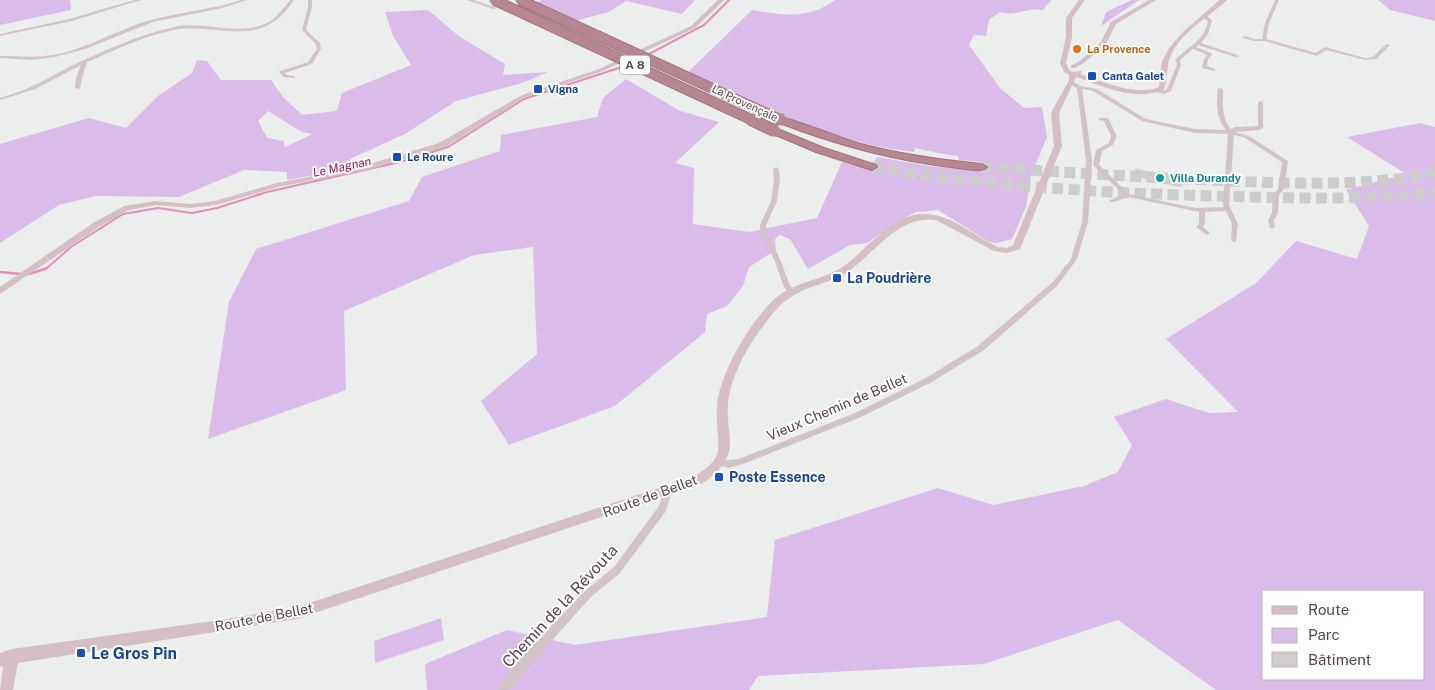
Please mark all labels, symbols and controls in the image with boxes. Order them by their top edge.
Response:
marker: La Provence [1071,43,1083,55]
place label: La Provence [1087,43,1151,55]
road number: A 8 [620,56,650,74]
marker: Canta Galet [1086,70,1098,82]
place label: Canta Galet [1102,70,1165,82]
street label: La Provençale [710,82,780,124]
marker: Vigna [532,83,544,95]
place label: Vigna [548,83,578,95]
marker: Le Roure [391,151,403,163]
place label: Le Roure [407,151,453,163]
water label: Le Magnan [312,154,373,180]
marker: Villa Durandy [1154,172,1166,184]
place label: Villa Durandy [1170,172,1242,184]
place label: La Poudrière [847,270,931,286]
marker: La Poudrière [831,272,843,284]
street label: Vieux Chemin de Bellet [764,370,910,444]
place label: Poste Essence [729,469,826,485]
street label: Route de Bellet [601,471,699,521]
marker: Poste Essence [713,471,725,483]
street label: Chemin de la Révouta [498,541,622,671]
legend [1262,590,1425,680]
street label: Route de Bellet [214,600,314,634]
text: Route [1308,601,1349,618]
text: Parc [1308,626,1340,643]
place label: Le Gros Pin [91,644,177,663]
marker: Le Gros Pin [75,647,87,659]
text: Bâtiment [1308,651,1371,668]

